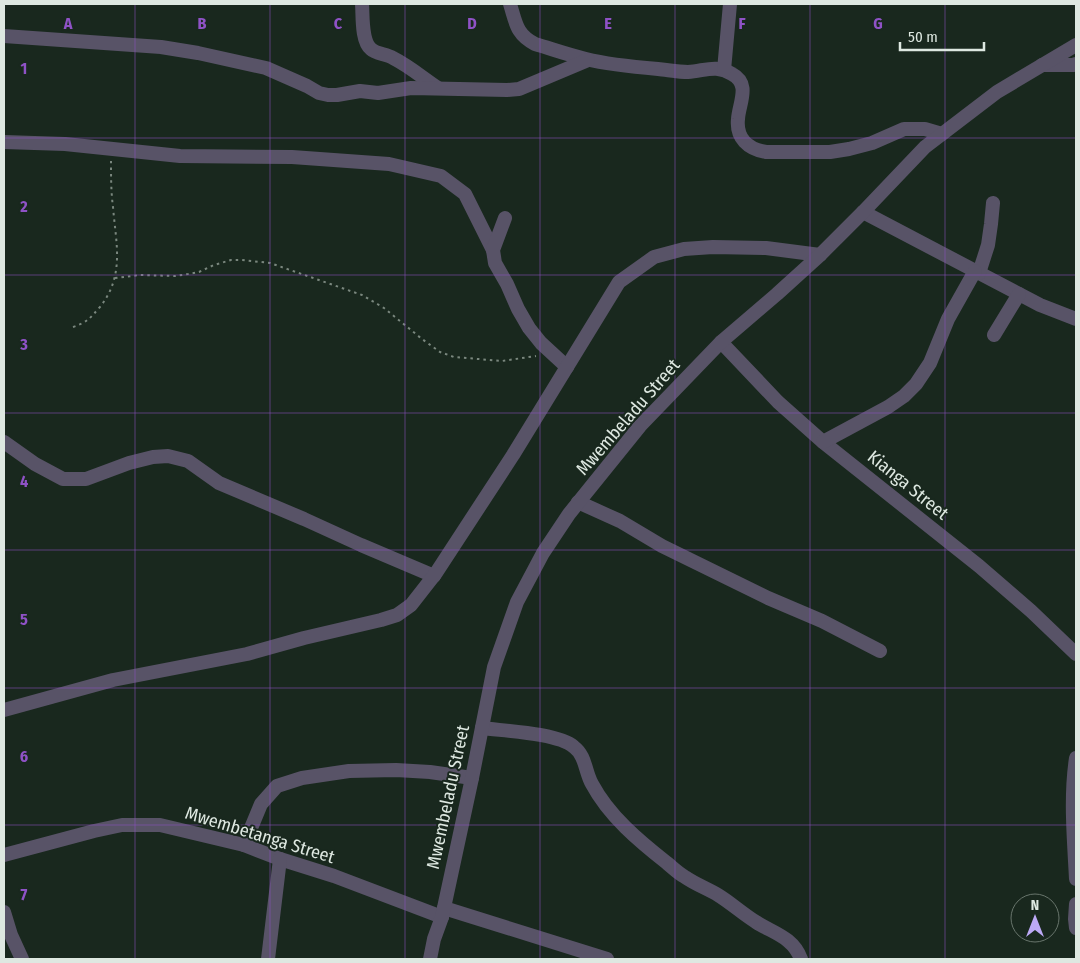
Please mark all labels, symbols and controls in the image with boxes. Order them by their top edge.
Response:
text: A [63,14,73,33]
text: B [198,14,207,33]
text: C [334,14,343,33]
text: D [467,14,477,33]
text: E [604,14,612,33]
text: F [738,14,746,33]
text: G [873,14,883,33]
scale bar [900,20,984,52]
text: 50 m [908,28,938,46]
text: 1 [21,59,27,78]
text: 2 [19,197,28,216]
text: 3 [19,335,28,354]
street label: Mwembeladu Street [572,354,685,480]
street label: Kianga Street [863,446,953,524]
text: 4 [20,472,28,491]
text: 5 [20,610,28,629]
street label: Mwembeladu Street [422,723,474,871]
text: 6 [20,747,28,766]
street label: Mwembetanga Street [183,802,338,868]
text: 7 [21,885,28,904]
north arrow [1010,893,1060,943]
text: N [1031,897,1039,914]

